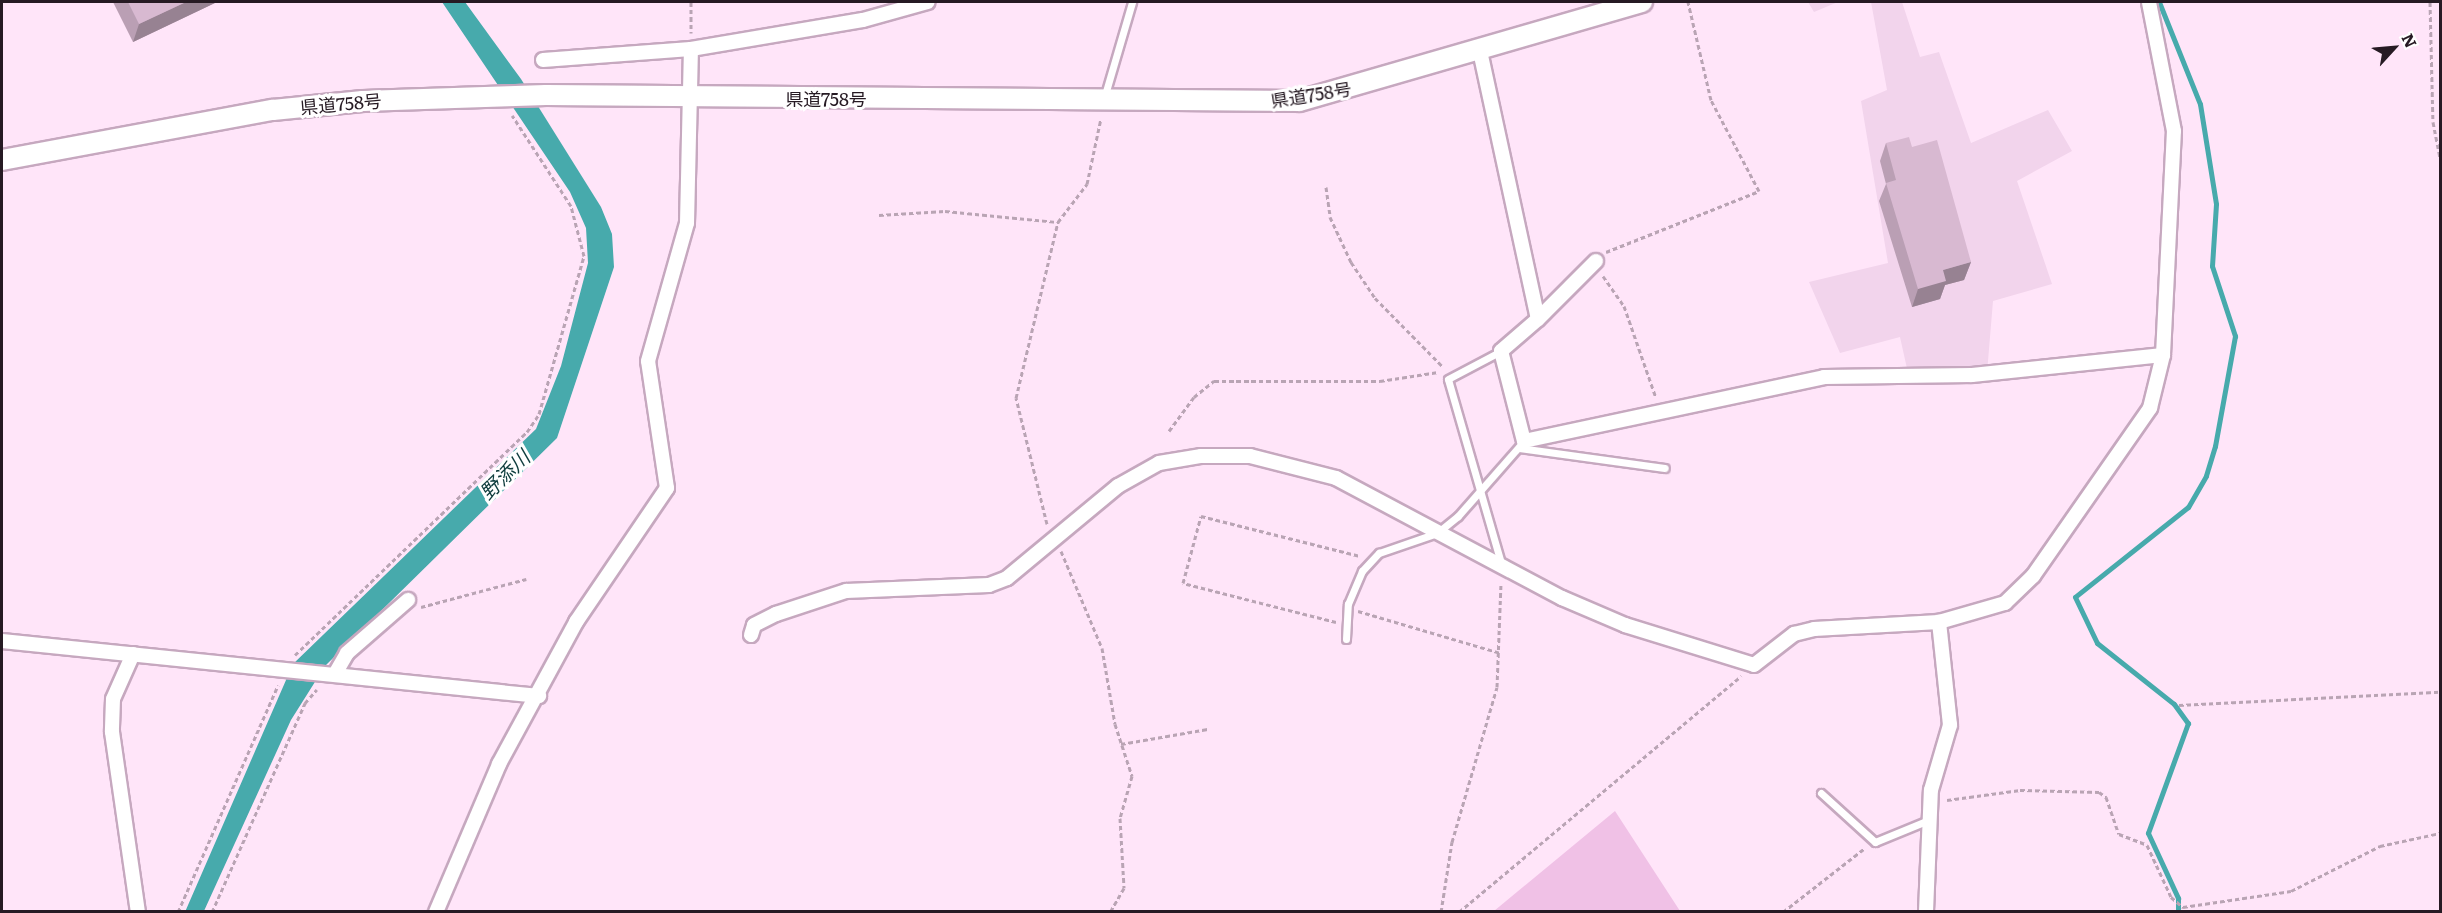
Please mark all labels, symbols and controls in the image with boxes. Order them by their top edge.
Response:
north arrow [2364,18,2424,78]
text: N [2396,29,2424,51]
street label: 県道758号 [1269,78,1353,112]
street label: 県道758号 [785,88,867,110]
street label: 県道758号 [299,90,383,118]
water label: 野添川 [474,445,534,503]

